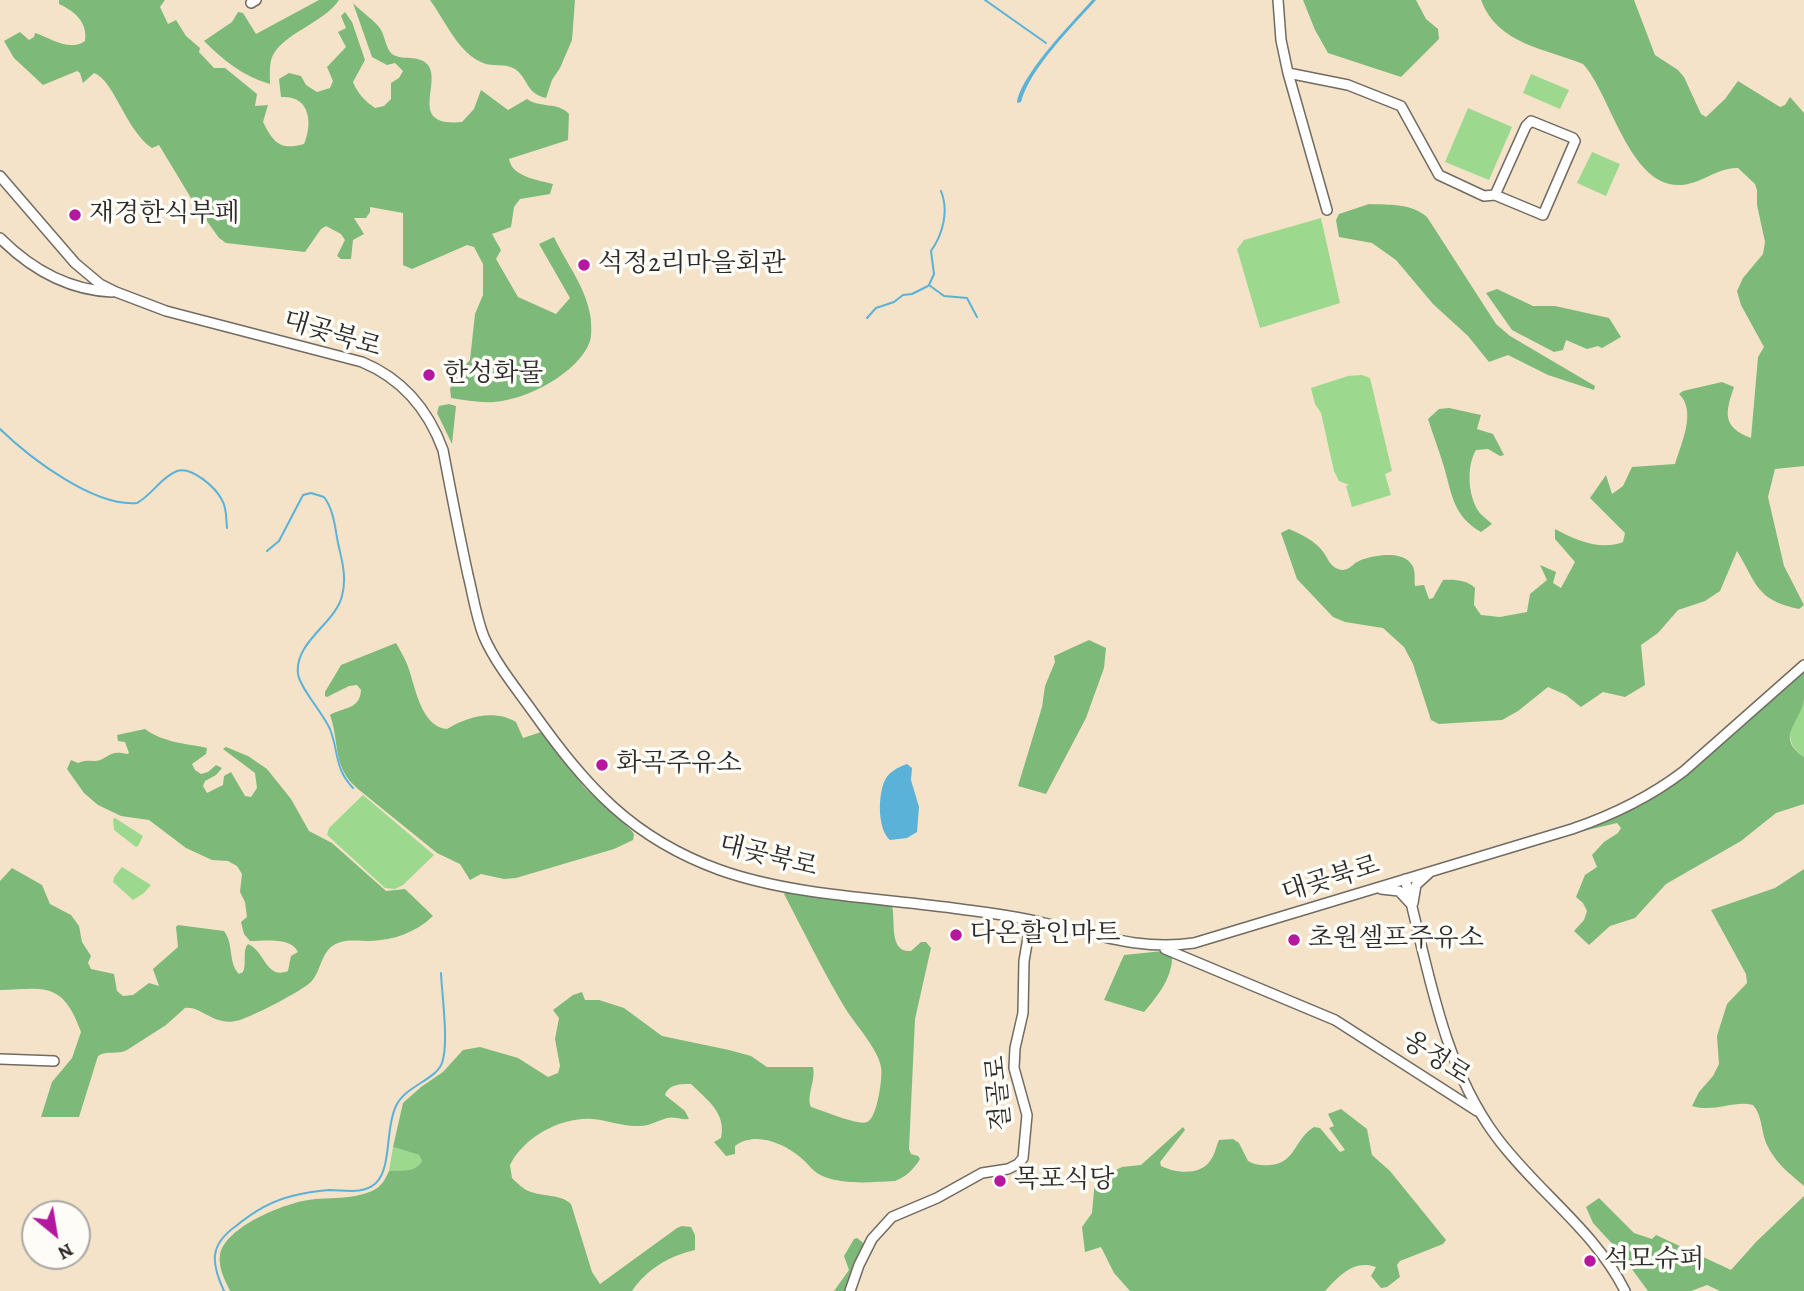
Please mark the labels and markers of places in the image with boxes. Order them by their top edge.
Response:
place label: 재경한식부페 [89,199,240,231]
marker: 재경한식부페 [67,207,83,223]
place label: 석정2리마을회관 [598,249,786,281]
marker: 석정2리마을회관 [576,257,592,273]
place label: 한성화물 [443,359,543,391]
marker: 한성화물 [421,367,437,383]
place label: 화곡주유소 [616,749,742,781]
marker: 화곡주유소 [594,757,610,773]
place label: 다온할인마트 [970,919,1121,951]
place label: 초원셀프주유소 [1308,924,1484,956]
marker: 다온할인마트 [948,927,964,943]
marker: 초원셀프주유소 [1286,932,1302,948]
place label: 목포식당 [1014,1165,1114,1197]
marker: 목포식당 [992,1173,1008,1189]
place label: 석모슈퍼 [1604,1245,1704,1277]
marker: 석모슈퍼 [1582,1253,1598,1269]

